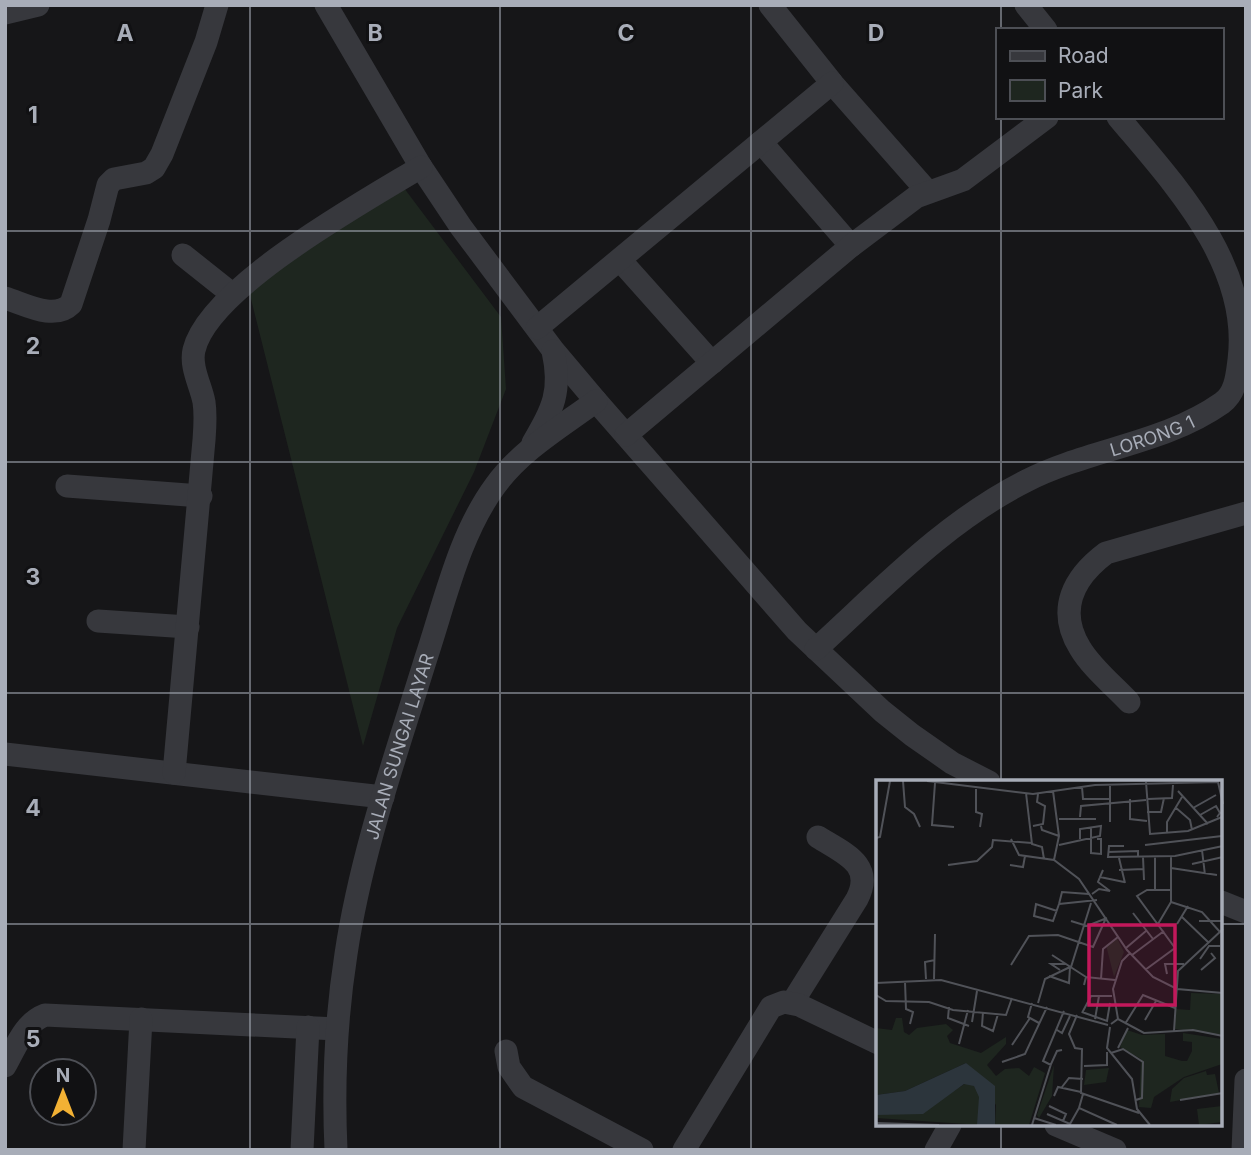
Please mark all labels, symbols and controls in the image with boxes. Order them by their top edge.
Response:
text: A [116,19,134,47]
text: B [367,19,383,47]
text: C [617,19,635,47]
text: D [868,19,884,47]
legend [996,28,1223,119]
text: Road [1058,43,1109,68]
text: Park [1058,78,1103,103]
text: 1 [28,101,38,129]
text: 2 [26,332,40,360]
street label: LORONG 1 [1107,411,1198,460]
text: 3 [26,563,40,591]
street label: JALAN SUNGAI LAYAR [361,650,437,842]
inset map [876,780,1223,1127]
text: 4 [25,794,41,822]
text: 5 [26,1025,40,1053]
north arrow [28,1057,98,1127]
text: N [56,1064,70,1087]

